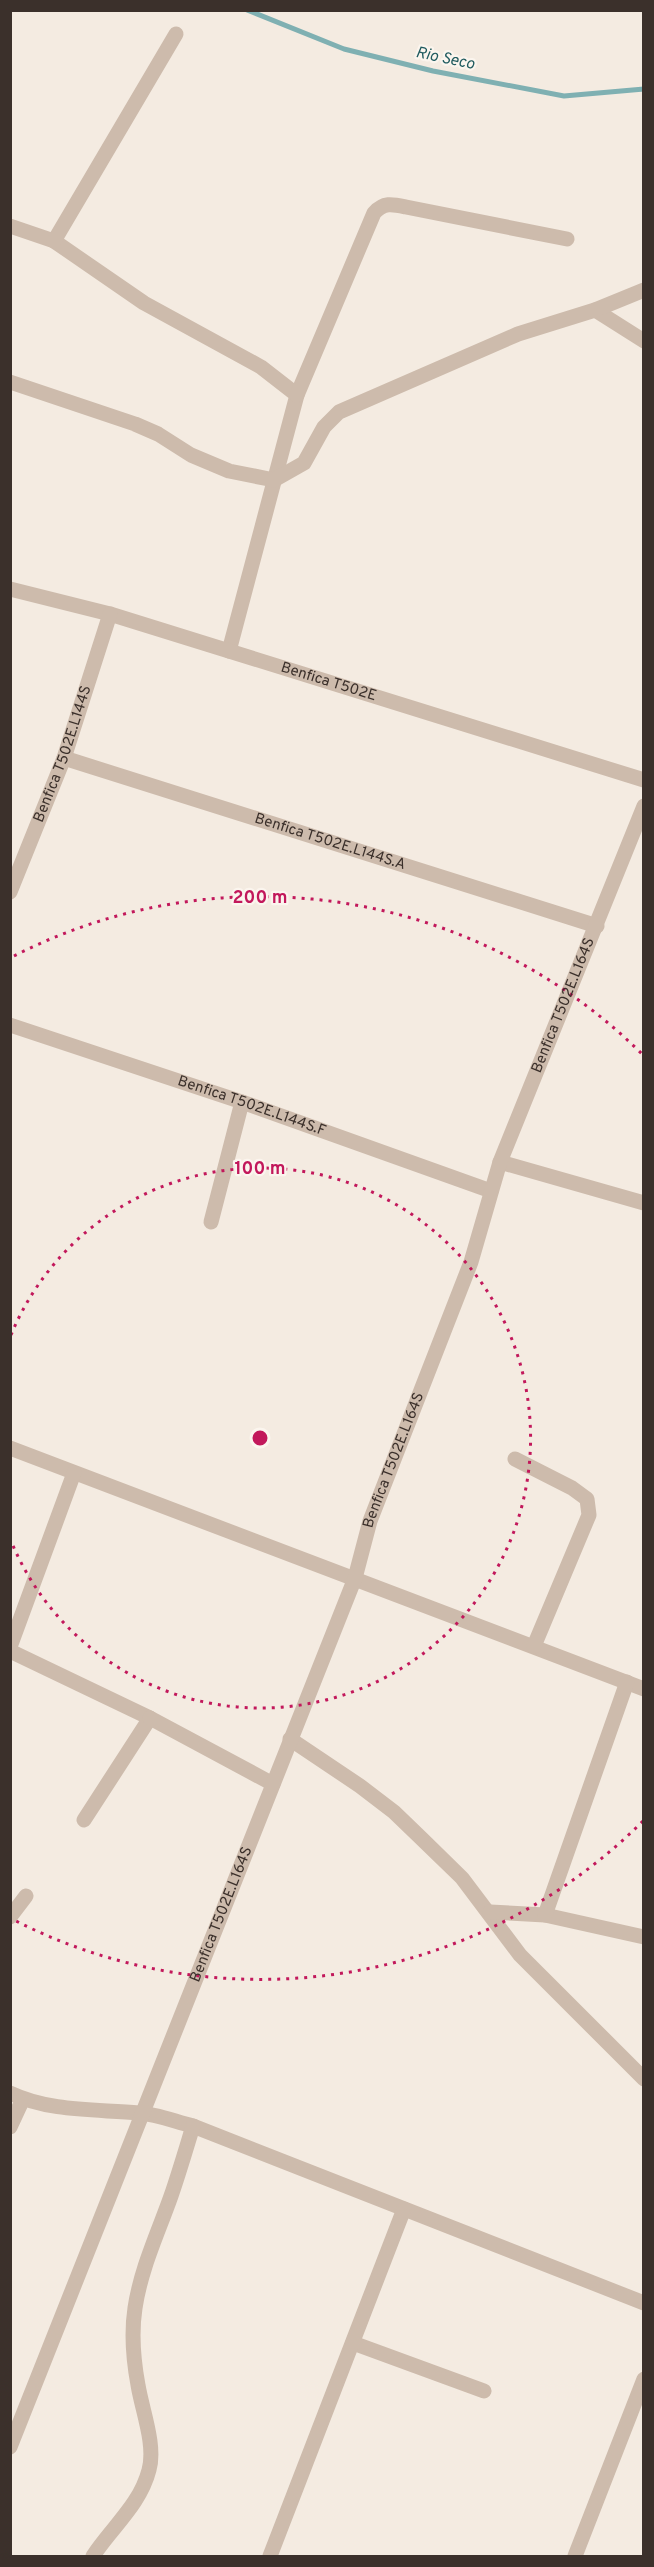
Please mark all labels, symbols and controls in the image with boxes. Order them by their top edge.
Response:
water label: Rio Seco [414,43,477,75]
street label: Benfica T502E [278,658,379,706]
street label: Benfica T502E.L144S [30,683,96,825]
street label: Benfica T502E.L144S.A [252,809,408,875]
text: 200 m [232,887,288,910]
street label: Benfica T502E.L164S [528,935,599,1076]
street label: Benfica T502E.L144S.F [175,1072,328,1141]
text: 100 m [234,1158,286,1181]
street label: Benfica T502E.L164S [359,1390,429,1530]
centre of rings [250,1428,270,1448]
street label: Benfica T502E.L164S [186,1844,257,1985]

